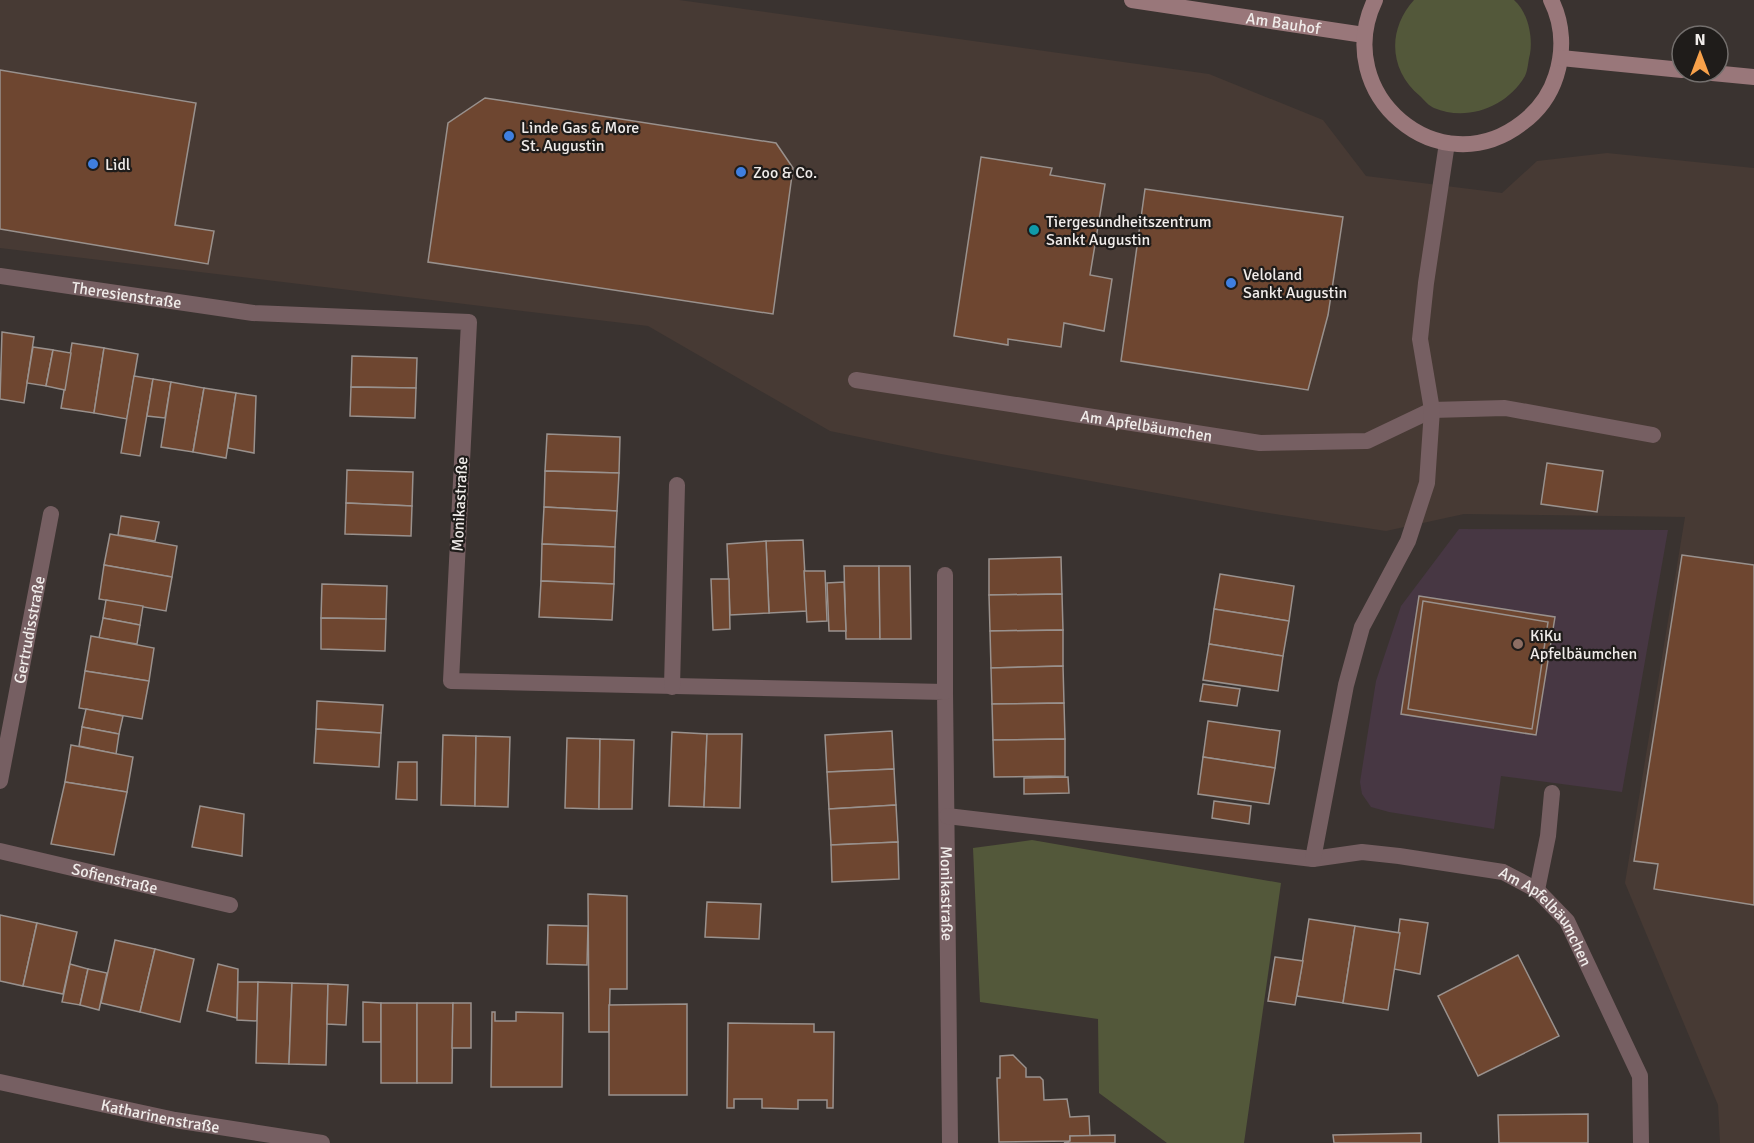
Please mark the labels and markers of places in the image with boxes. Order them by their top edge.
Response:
place label: Linde Gas & More St. Augustin [521,118,639,156]
marker: Linde Gas & More St. Augustin [502,129,516,143]
place label: Lidl [105,155,131,175]
marker: Lidl [86,157,100,171]
place label: Zoo & Co. [753,163,817,183]
marker: Zoo & Co. [734,165,748,179]
place label: Tiergesundheitszentrum Sankt Augustin [1046,212,1212,250]
marker: Tiergesundheitszentrum Sankt Augustin [1027,223,1041,237]
place label: Veloland Sankt Augustin [1243,265,1347,303]
marker: Veloland Sankt Augustin [1224,276,1238,290]
place label: KiKu Apfelbäumchen [1530,626,1637,664]
marker: KiKu Apfelbäumchen [1511,637,1525,651]

